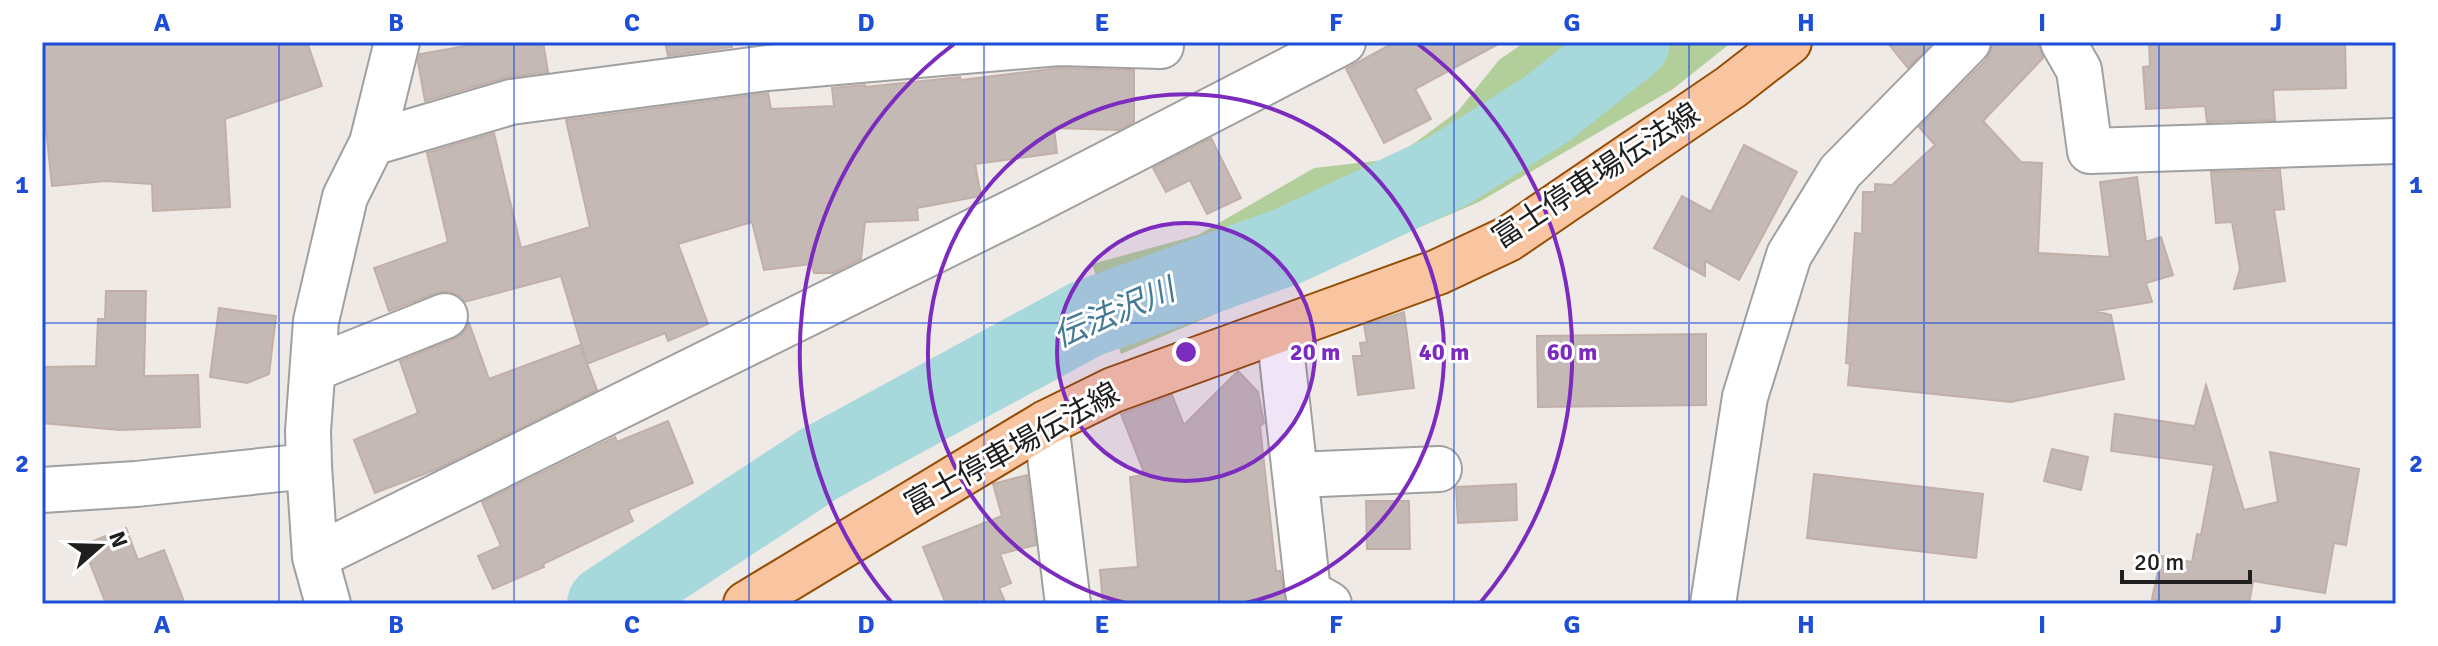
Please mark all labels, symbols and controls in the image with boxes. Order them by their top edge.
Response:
text: A [154,7,171,39]
text: B [388,7,404,39]
text: C [624,7,640,39]
text: D [857,7,875,39]
text: E [1095,7,1109,39]
text: F [1329,7,1343,39]
text: G [1563,7,1581,39]
text: H [1797,7,1815,39]
text: I [2038,7,2046,39]
text: J [2270,7,2282,39]
street label: 富士停車場伝法線 [1485,95,1707,257]
text: 1 [15,169,29,201]
text: 1 [2409,169,2423,201]
water label: 伝法沢川 [1047,269,1183,356]
text: 20 m [1290,337,1340,367]
text: 40 m [1419,337,1469,367]
text: 60 m [1547,337,1597,367]
centre of rings [1172,338,1200,366]
street label: 富士停車場伝法線 [898,375,1126,523]
text: 2 [15,448,29,480]
text: 2 [2409,448,2423,480]
north arrow [60,506,140,586]
text: N [103,528,134,551]
scale bar [2122,534,2250,584]
text: 20 m [2134,547,2184,577]
text: A [154,609,171,641]
text: B [388,609,404,641]
text: C [624,609,640,641]
text: D [857,609,875,641]
text: E [1095,609,1109,641]
text: F [1329,609,1343,641]
text: G [1563,609,1581,641]
text: H [1797,609,1815,641]
text: I [2038,609,2046,641]
text: J [2270,609,2282,641]

